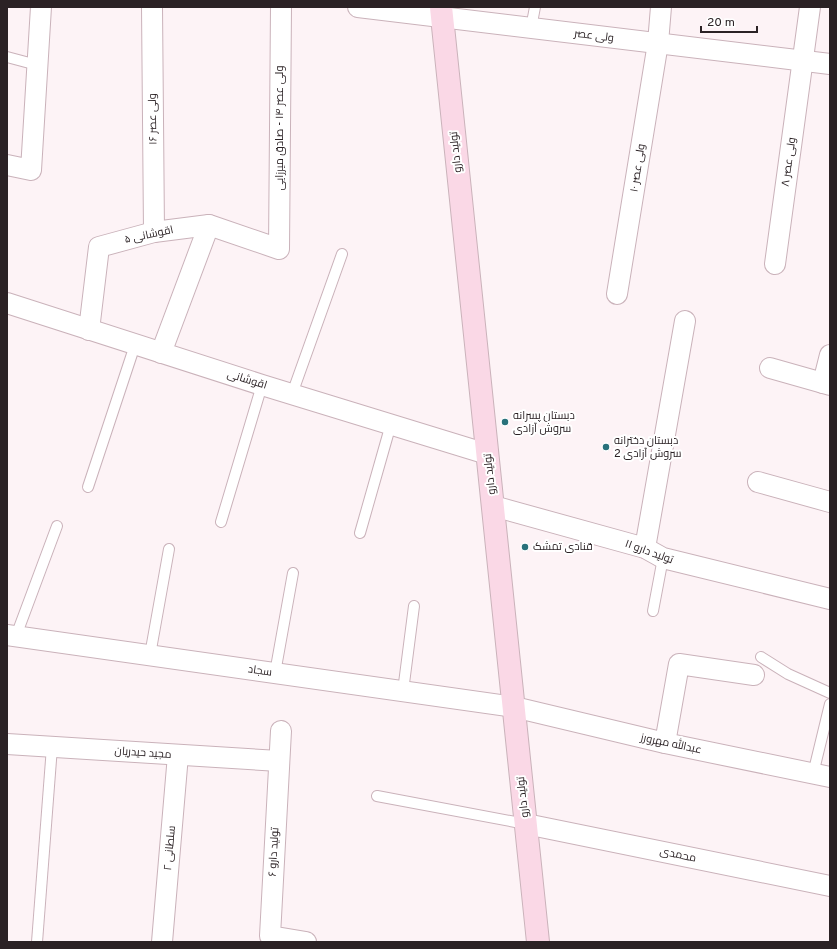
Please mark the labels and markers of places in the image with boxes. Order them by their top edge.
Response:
place label: دبستان پسرانه سروش آزادی [513,409,575,436]
marker: دبستان پسرانه سروش آزادی [500,417,510,427]
place label: دبستان دخترانه سروش آزادی 2 [614,434,681,461]
marker: دبستان دخترانه سروش آزادی 2 [601,442,611,452]
place label: قنادی تمشک [533,540,593,554]
marker: قنادی تمشک [520,542,530,552]

